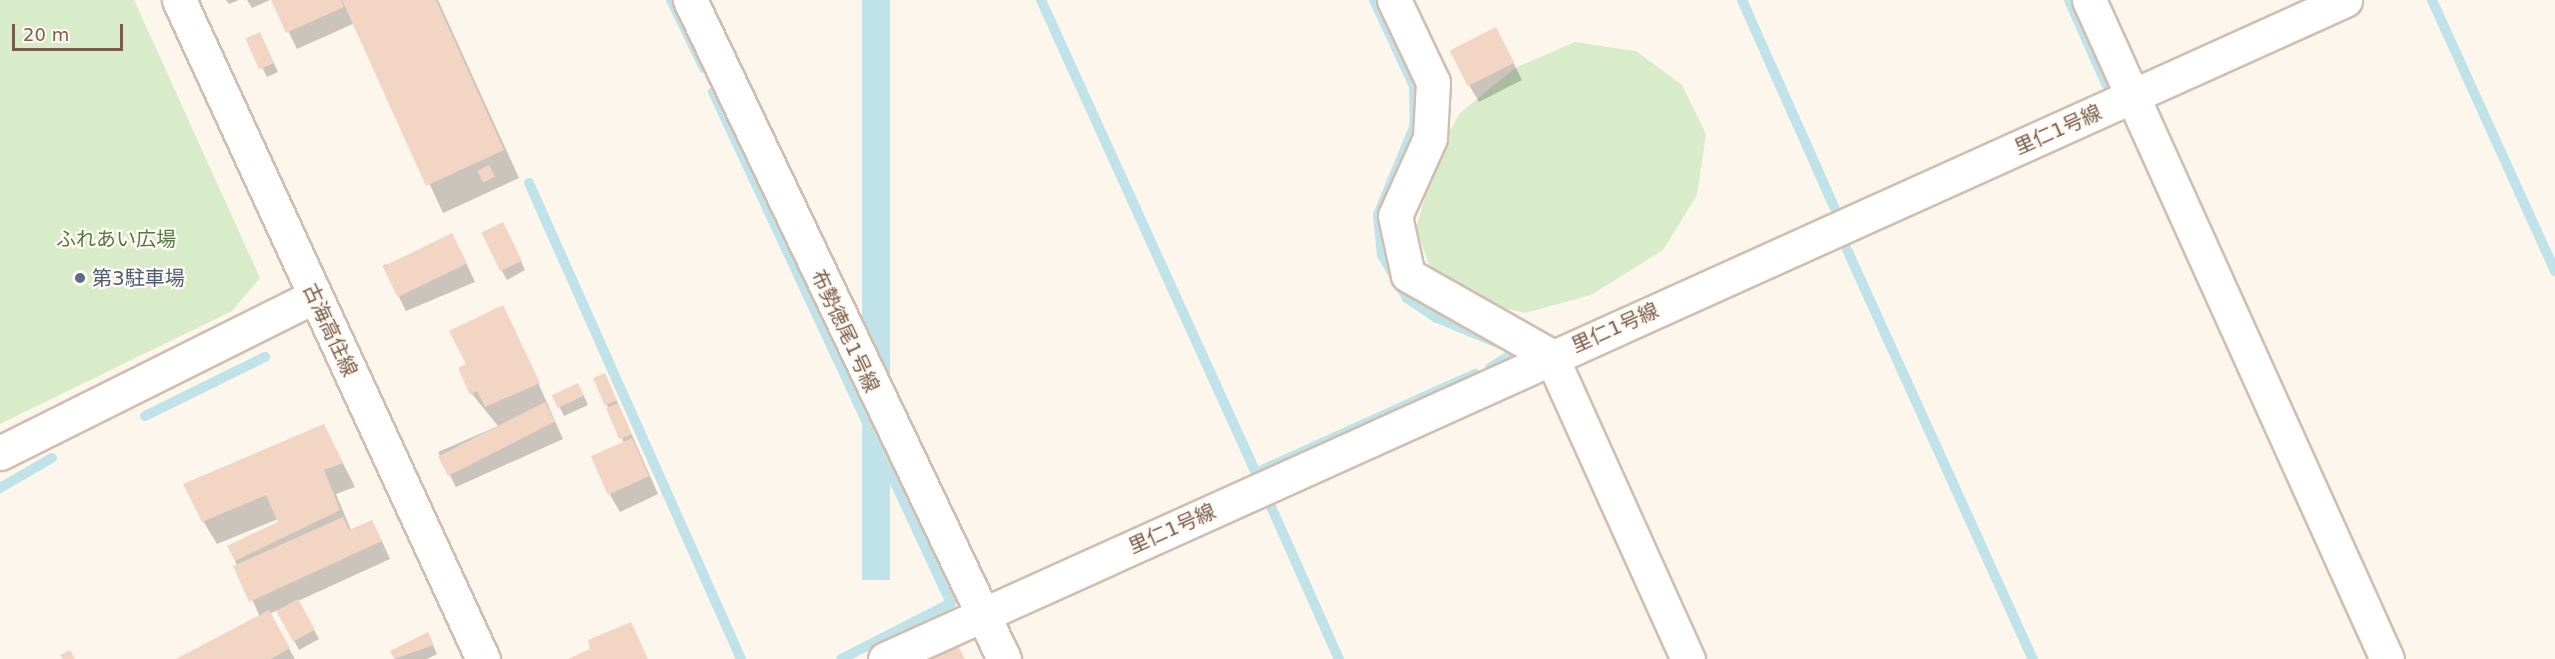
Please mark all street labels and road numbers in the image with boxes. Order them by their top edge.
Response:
street label: 里仁1号線 [2011,100,2105,160]
street label: 布勢徳尾1号線 [806,266,884,396]
street label: 古海高住線 [298,280,362,380]
street label: 里仁1号線 [1568,298,1662,358]
street label: 里仁1号線 [1125,499,1219,559]

